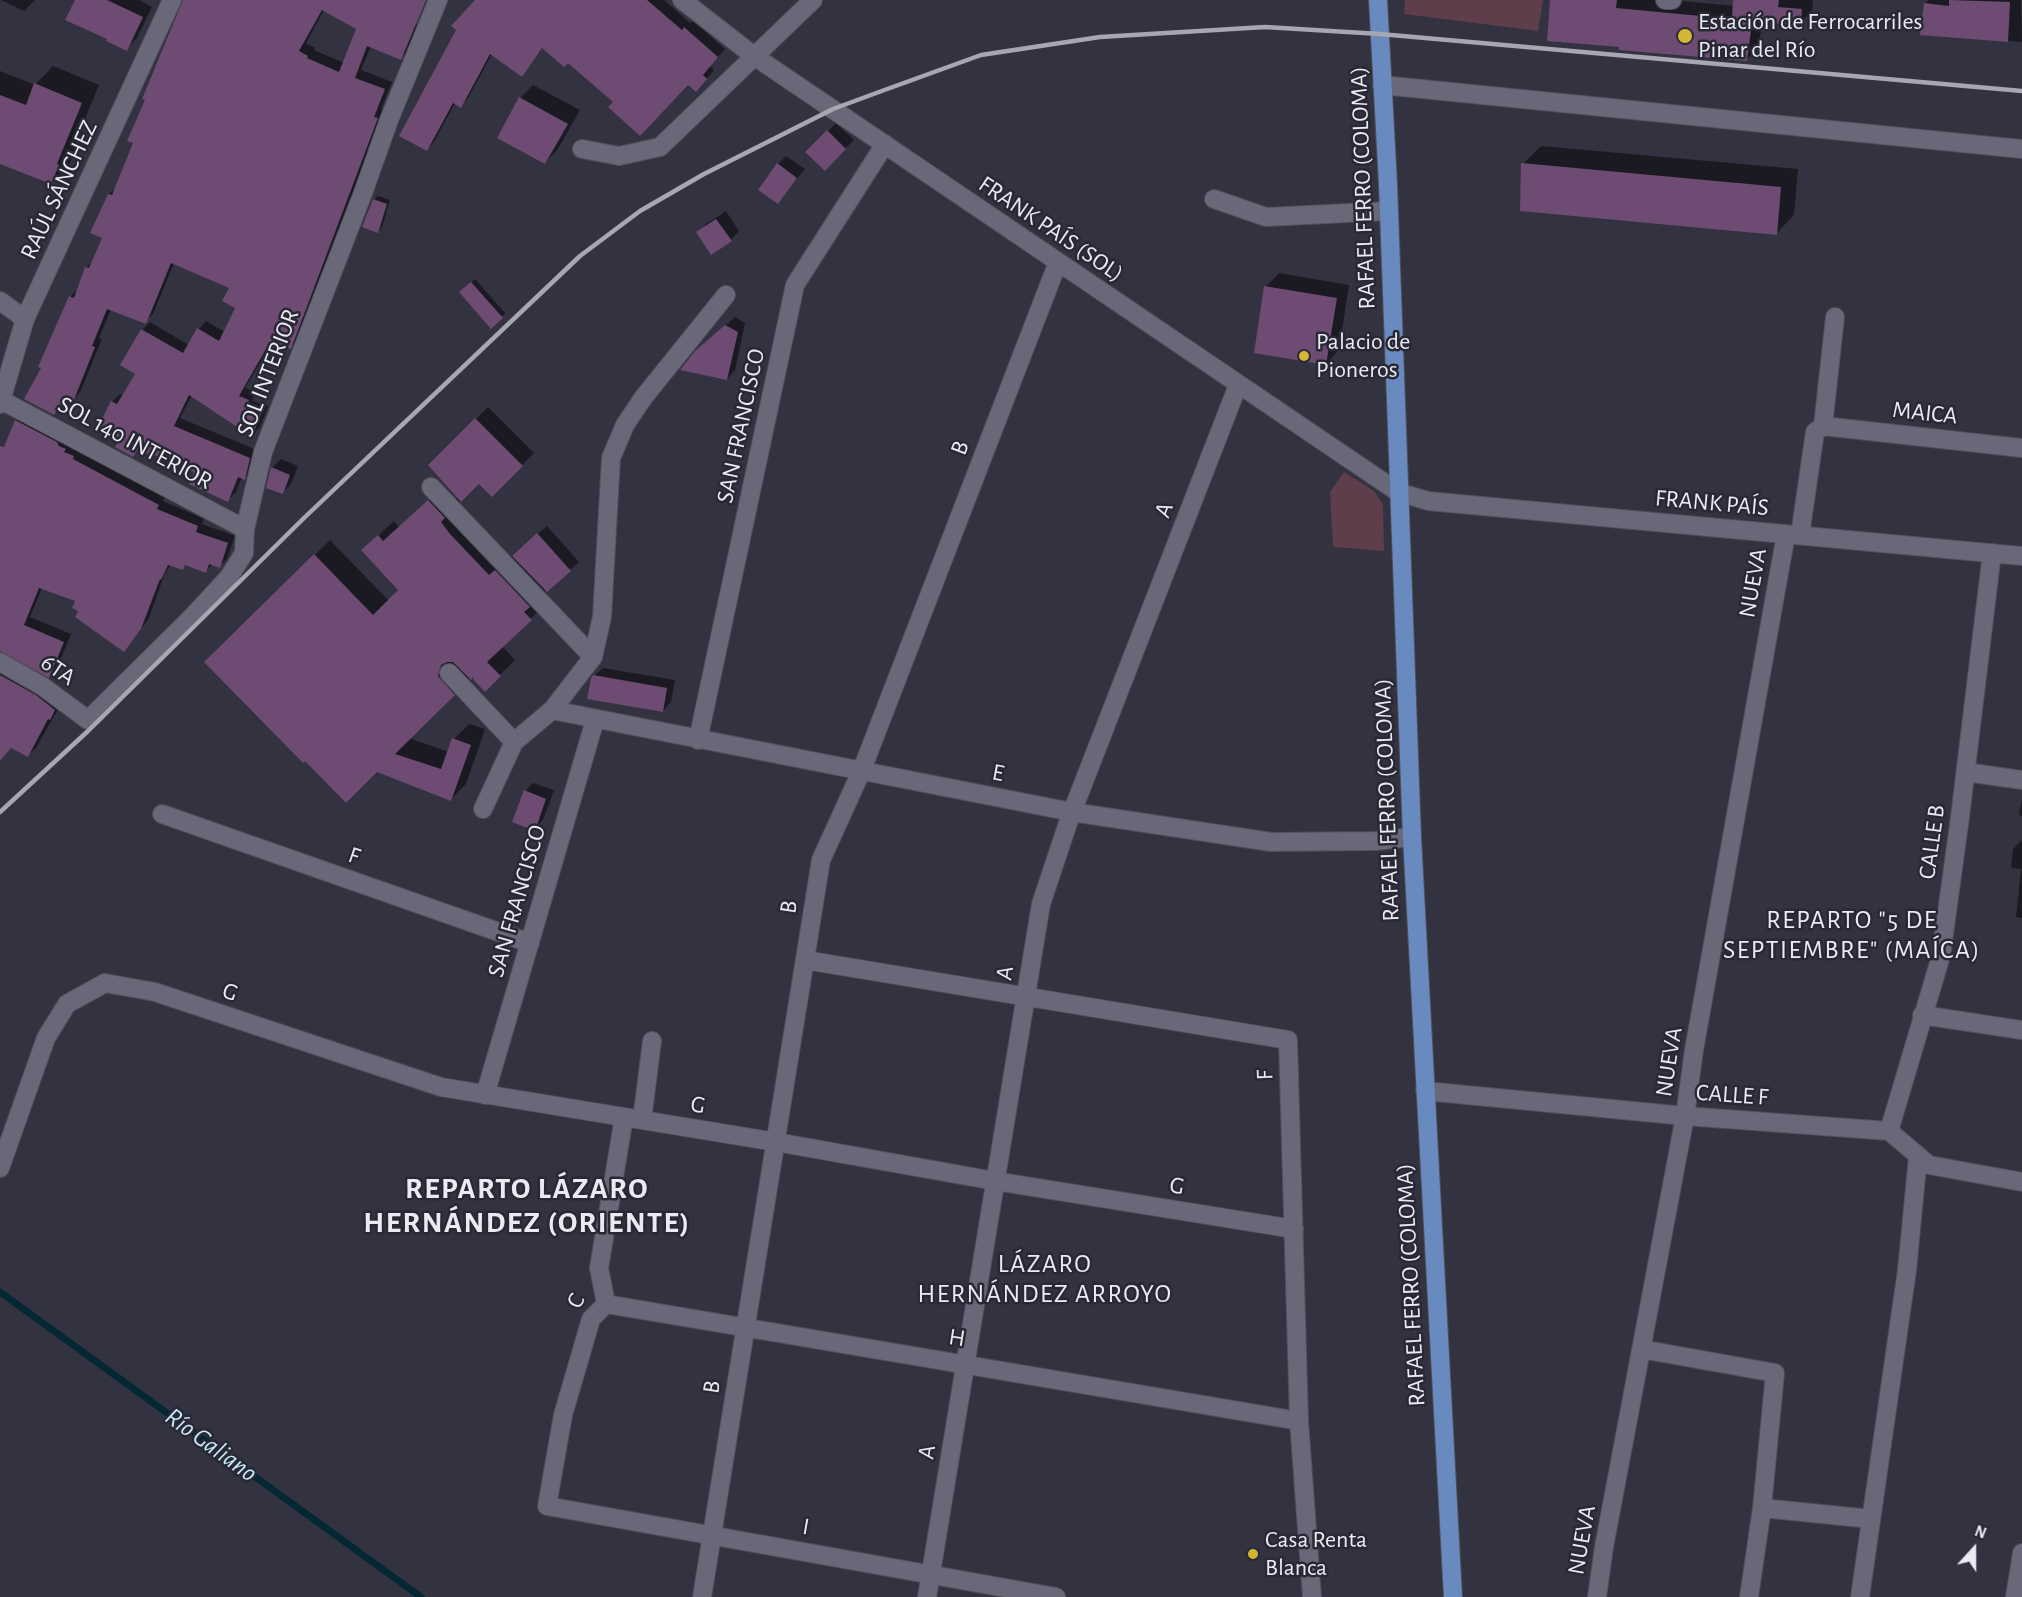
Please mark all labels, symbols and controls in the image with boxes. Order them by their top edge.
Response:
place label: Estación de Ferrocarriles Pinar del Río [1698,8,1922,64]
marker: Estación de Ferrocarriles Pinar del Río [1676,27,1694,45]
street label: RAFAEL FERRO (COLOMA) [1344,66,1382,310]
street label: RAÚL SÁNCHEZ [14,116,104,264]
street label: FRANK PAÍS (SOL) [973,170,1129,288]
street label: SOL INTERIOR [231,305,305,441]
place label: Palacio de Pioneros [1316,328,1410,384]
street label: SAN FRANCISCO [711,346,771,506]
marker: Palacio de Pioneros [1297,349,1311,363]
street label: SOL 140 INTERIOR [53,390,217,496]
street label: MAICA [1891,395,1959,431]
street label: B [944,437,976,459]
street label: FRANK PAÍS [1654,484,1770,522]
street label: A [1148,498,1180,522]
street label: NUEVA [1733,546,1773,620]
street label: 6TA [35,648,81,692]
street label: RAFAEL FERRO (COLOMA) [1368,678,1406,922]
street label: E [990,758,1006,788]
street label: CALLE B [1913,803,1951,881]
street label: SAN FRANCISCO [482,822,552,980]
street label: F [344,841,364,871]
street label: B [774,898,804,916]
district label: REPARTO "5 DE SEPTIEMBRE" (MAÍCA) [1723,904,1981,966]
street label: A [990,964,1020,982]
street label: G [219,976,241,1008]
street label: NUEVA [1649,1025,1689,1099]
street label: F [1250,1069,1280,1081]
street label: CALLE F [1695,1078,1769,1112]
street label: G [689,1090,707,1120]
street label: RAFAEL FERRO (COLOMA) [1390,1163,1432,1407]
district label: REPARTO LÁZARO HERNÁNDEZ (ORIENTE) [363,1171,691,1242]
street label: G [1168,1171,1186,1201]
district label: LÁZARO HERNÁNDEZ ARROYO [917,1248,1173,1310]
street label: C [560,1289,592,1313]
street label: H [947,1322,967,1354]
street label: B [697,1378,727,1396]
water label: Río Galiano [159,1401,263,1489]
street label: A [912,1443,942,1461]
street label: NUEVA [1562,1503,1602,1577]
street label: I [800,1512,812,1542]
north arrow [1944,1519,2004,1579]
text: N [1972,1523,1989,1542]
place label: Casa Renta Blanca [1265,1526,1367,1582]
marker: Casa Renta Blanca [1246,1547,1260,1561]

